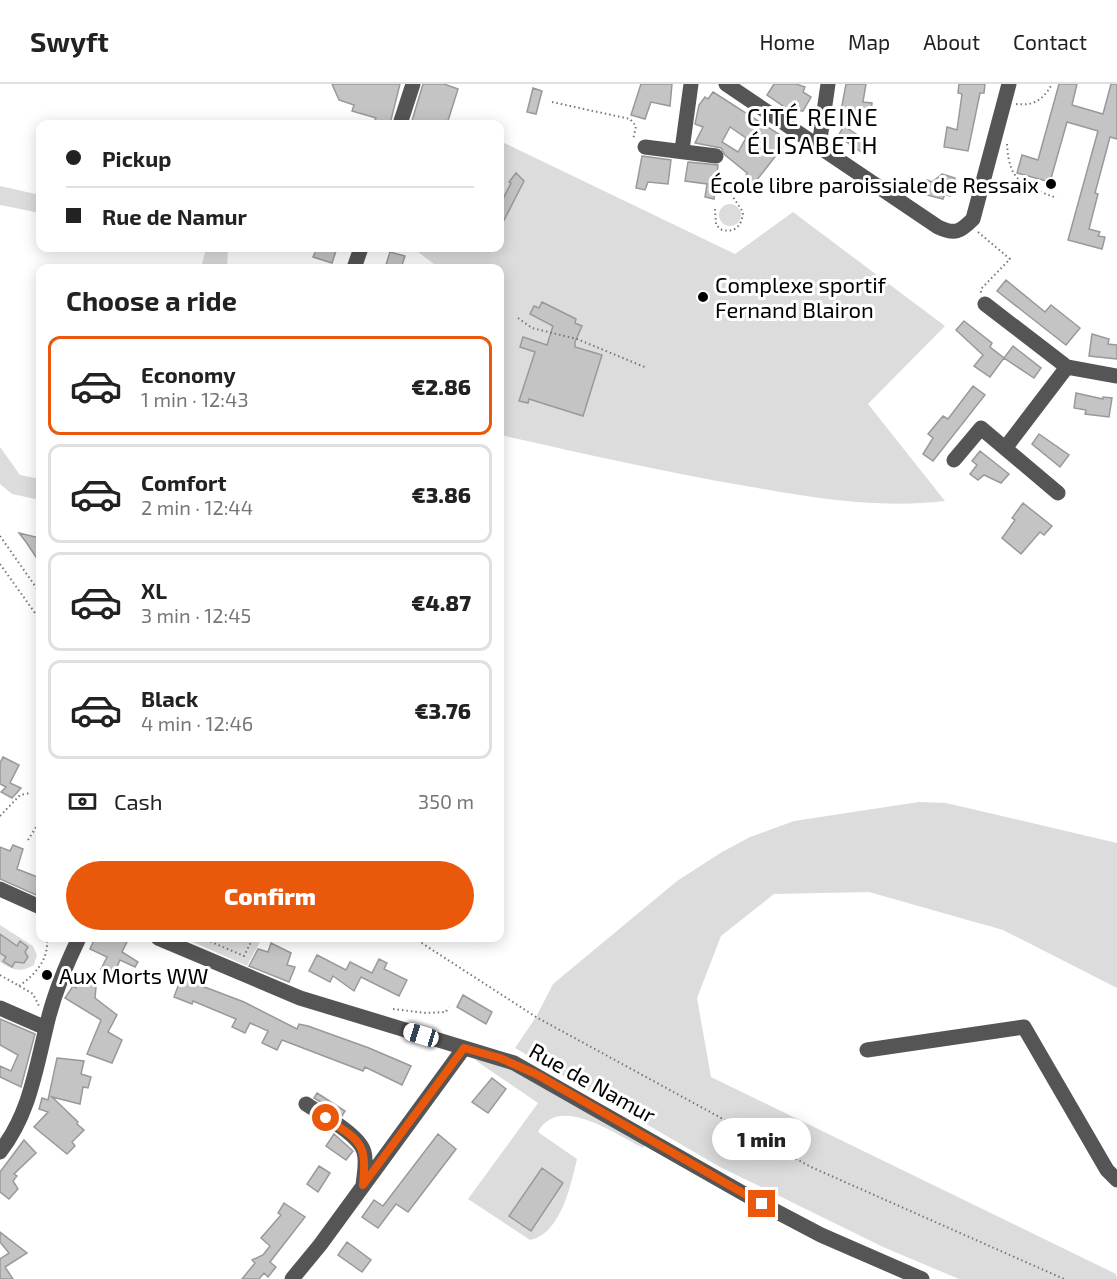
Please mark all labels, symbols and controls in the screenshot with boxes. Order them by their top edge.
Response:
text: Swyft [30,24,109,58]
text: Home [759,29,815,54]
text: Map [848,29,890,54]
text: About [923,29,980,54]
text: Contact [1013,29,1087,54]
district label: CITÉ REINE ÉLISABETH [747,102,879,159]
text: Pickup [102,145,171,171]
place label: École libre paroissiale de Ressaix [710,171,1039,197]
marker: École libre paroissiale de Ressaix [1044,177,1058,191]
text: Rue de Namur [102,203,247,229]
place label: Complexe sportif Fernand Blairon [715,271,887,322]
text: Choose a ride [66,284,237,316]
marker: Complexe sportif Fernand Blairon [696,290,710,304]
icon: car [69,359,123,413]
text: Economy [141,361,236,387]
text: €2.86 [411,373,471,399]
text: 1 min · 12:43 [141,387,249,411]
icon: car [69,467,123,521]
text: Comfort [141,469,226,495]
text: €3.86 [412,481,471,507]
text: 2 min · 12:44 [141,495,253,519]
icon: car [69,575,123,629]
text: XL [141,577,167,603]
text: €4.87 [411,589,471,615]
text: 3 min · 12:45 [141,603,251,627]
icon: car [69,683,123,737]
text: Black [141,685,198,711]
text: €3.76 [414,697,471,723]
text: 4 min · 12:46 [141,711,253,735]
icon: cash [66,785,99,818]
text: Cash [114,788,163,814]
text: 350 m [418,789,474,813]
button: Confirm [66,861,474,930]
place label: Aux Morts WW [59,962,208,988]
marker: Aux Morts WW [40,968,54,982]
car [401,1021,441,1049]
street label: Rue de Namur [525,1037,661,1127]
route start [312,1104,339,1131]
callout: 1 min [712,1117,812,1159]
text: 1 min [737,1127,786,1151]
route end [748,1190,775,1217]

